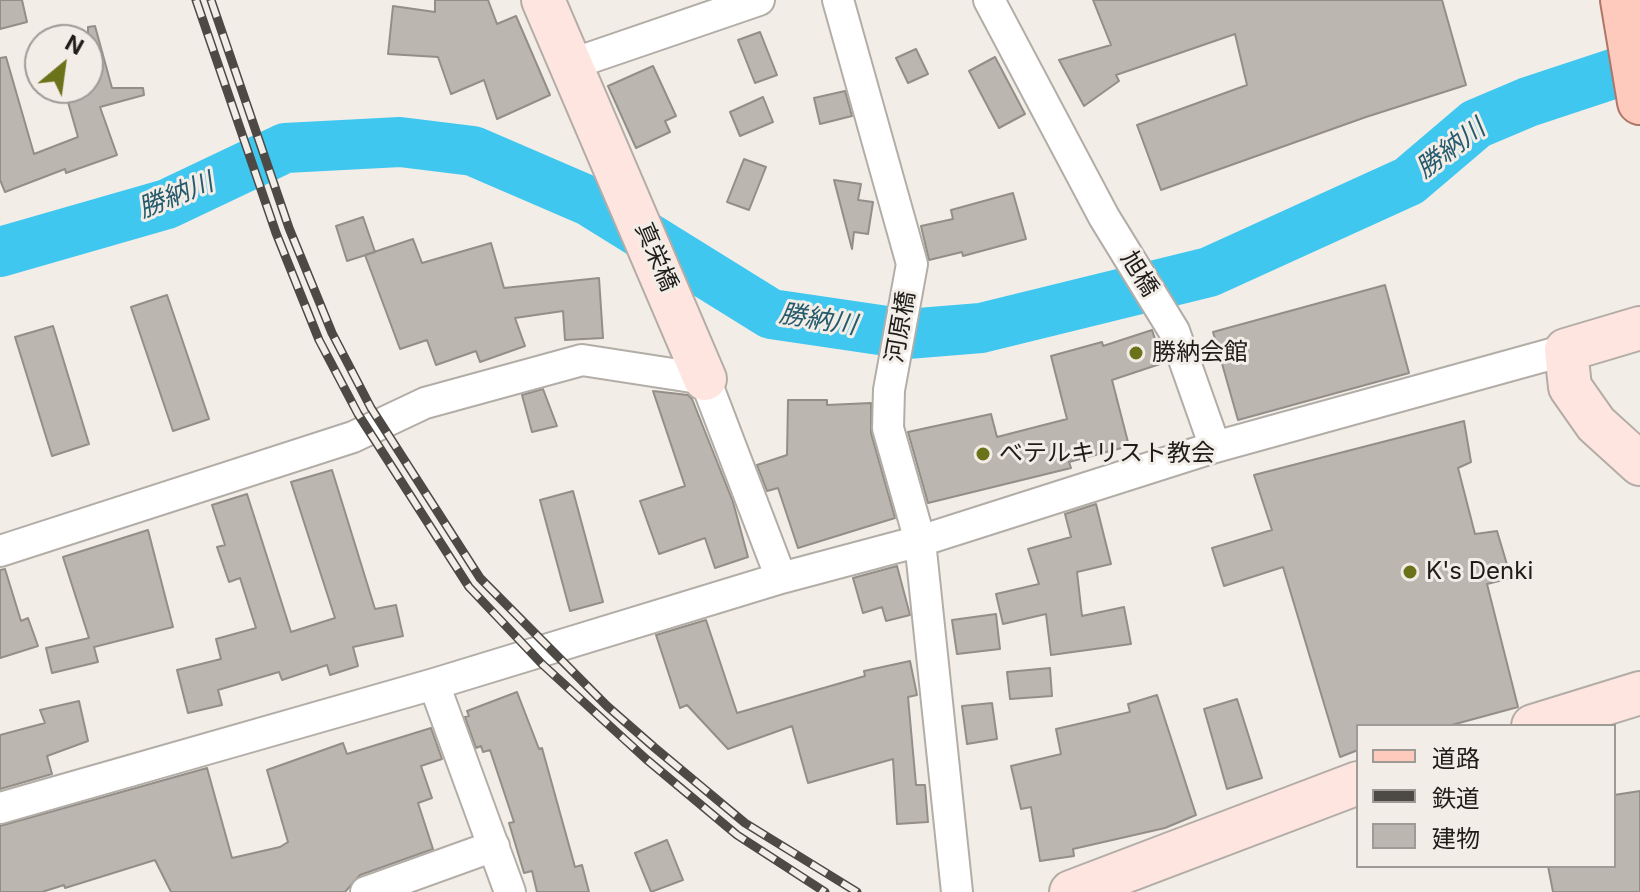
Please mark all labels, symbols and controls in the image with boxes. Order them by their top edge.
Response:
north arrow [24,24,104,104]
text: N [61,29,88,60]
water label: 勝納川 [1410,113,1492,185]
water label: 勝納川 [134,167,218,225]
street label: 真栄橋 [629,218,683,296]
street label: 旭橋 [1114,246,1164,302]
street label: 河原橋 [881,289,921,365]
water label: 勝納川 [777,298,859,342]
place label: 勝納会館 [1152,339,1248,367]
marker: 勝納会館 [1127,344,1145,362]
place label: べテルキリスト教会 [999,440,1215,468]
marker: べテルキリスト教会 [974,445,992,463]
place label: K's Denki [1426,558,1533,586]
marker: K's Denki [1401,563,1419,581]
legend [1356,724,1616,868]
text: 道路 [1432,744,1480,773]
text: 鉄道 [1432,784,1480,813]
text: 建物 [1432,824,1480,853]

